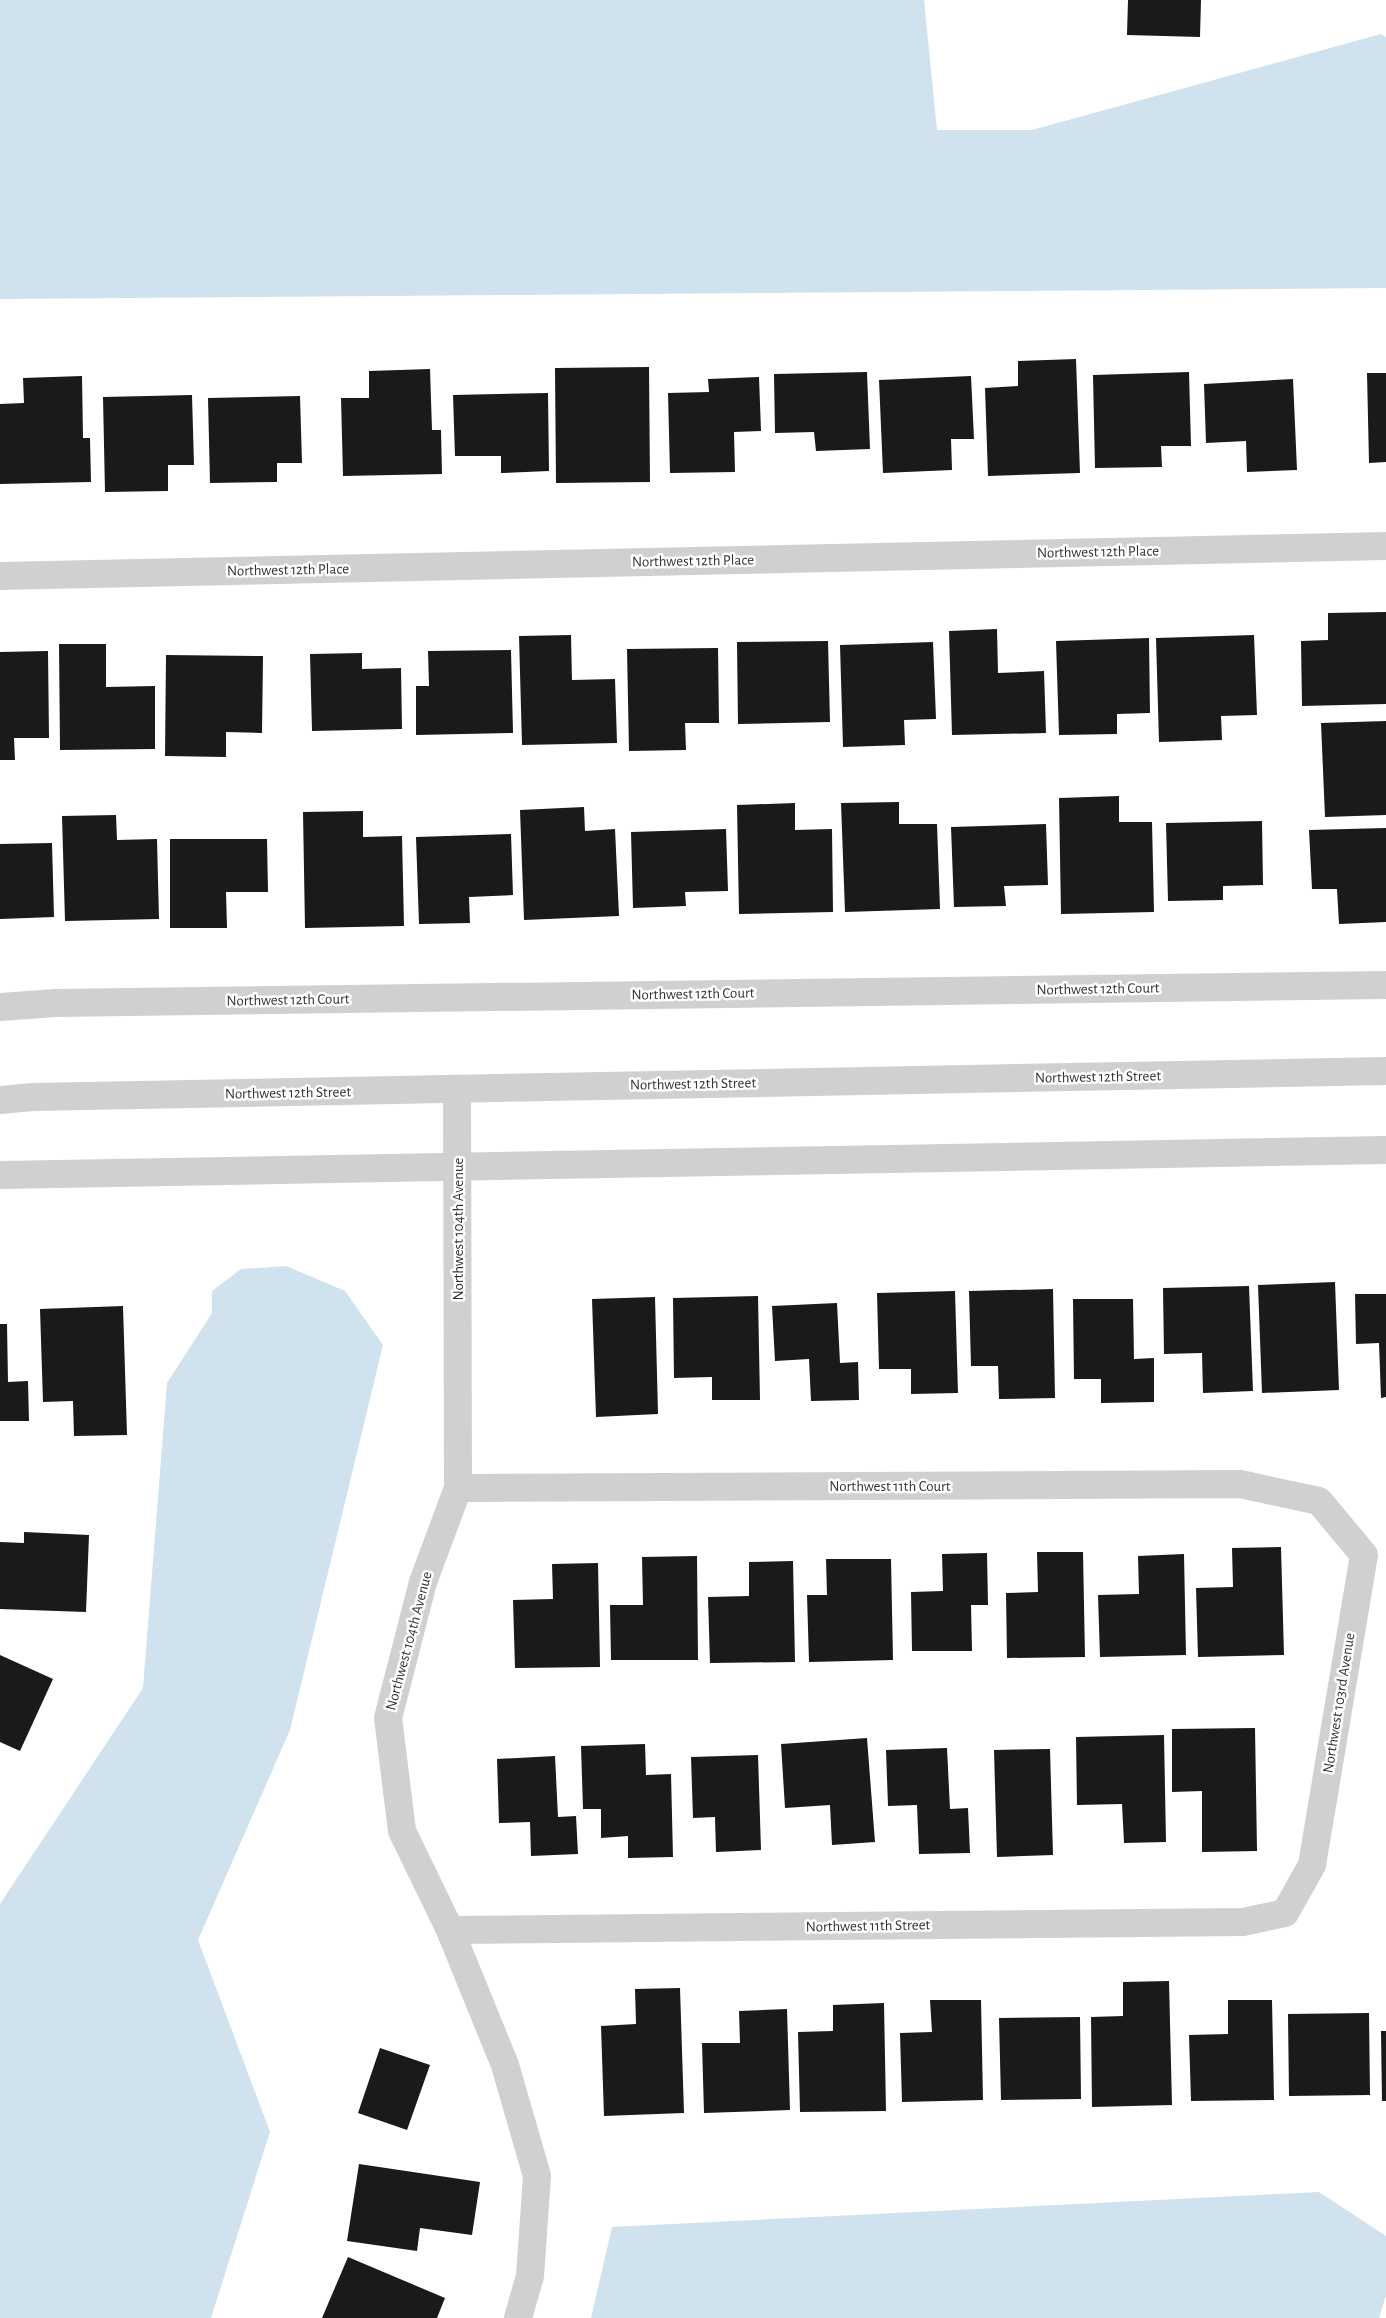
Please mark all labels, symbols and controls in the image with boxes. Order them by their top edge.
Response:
street label: Northwest 12th Place [1037,543,1159,561]
street label: Northwest 12th Place [632,552,754,570]
street label: Northwest 12th Place [227,561,349,579]
street label: Northwest 12th Court [1036,980,1160,998]
street label: Northwest 12th Court [631,985,755,1003]
street label: Northwest 12th Court [226,991,350,1009]
street label: Northwest 12th Street [1035,1068,1161,1086]
street label: Northwest 12th Street [630,1075,756,1093]
street label: Northwest 12th Street [225,1084,351,1102]
street label: Northwest 104th Avenue [451,1157,466,1301]
street label: Northwest 11th Court [829,1479,951,1494]
street label: Northwest 104th Avenue [383,1570,435,1712]
street label: Northwest 103rd Avenue [1320,1632,1358,1774]
street label: Northwest 11th Street [806,1917,931,1935]

